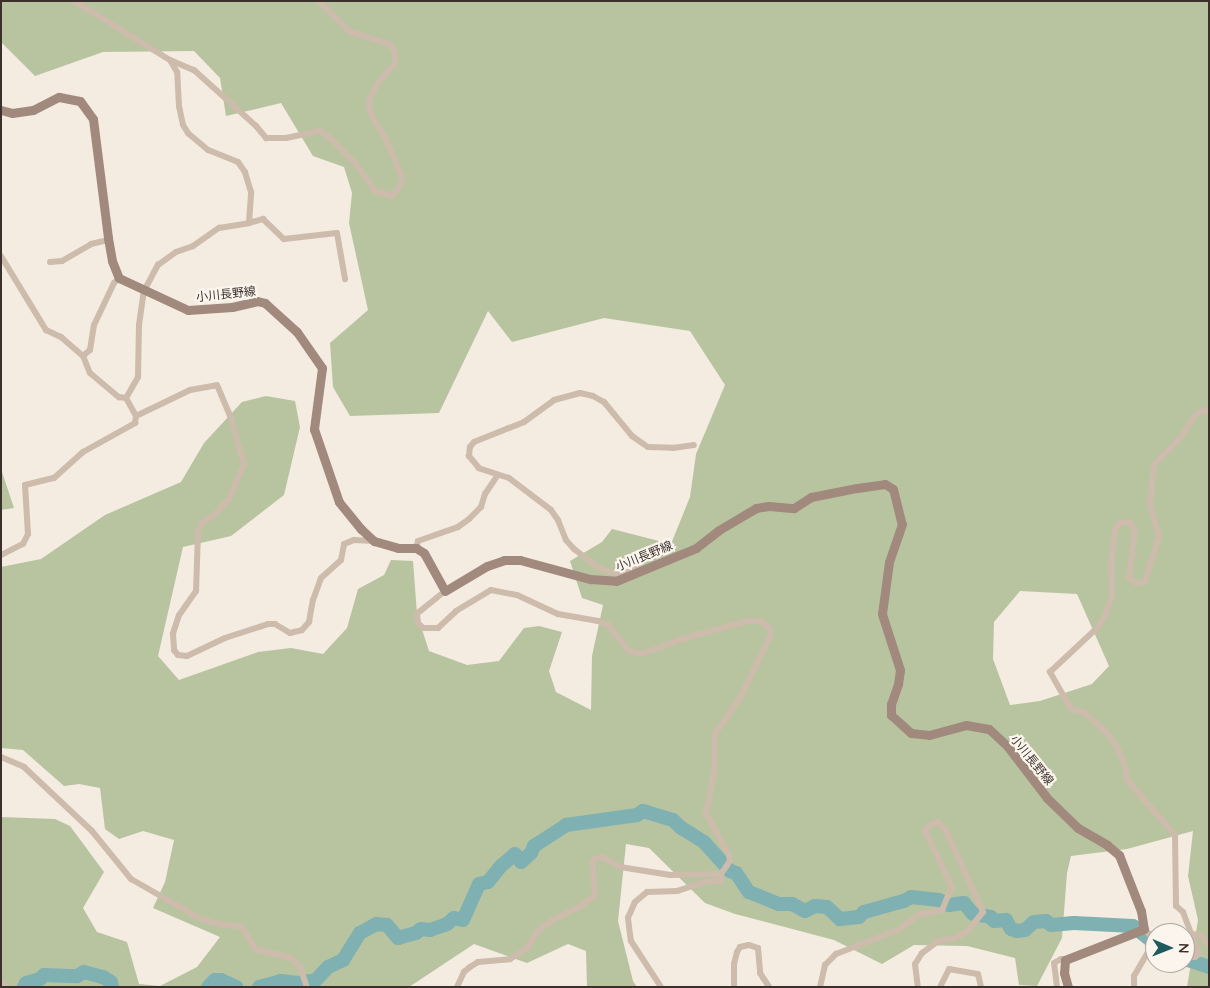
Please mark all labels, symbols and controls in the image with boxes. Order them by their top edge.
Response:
street label: 小川長野線 [195,284,257,304]
street label: 小川長野線 [613,538,675,574]
street label: 小川長野線 [1008,732,1056,788]
north arrow [1145,923,1195,973]
text: N [1175,943,1193,954]

